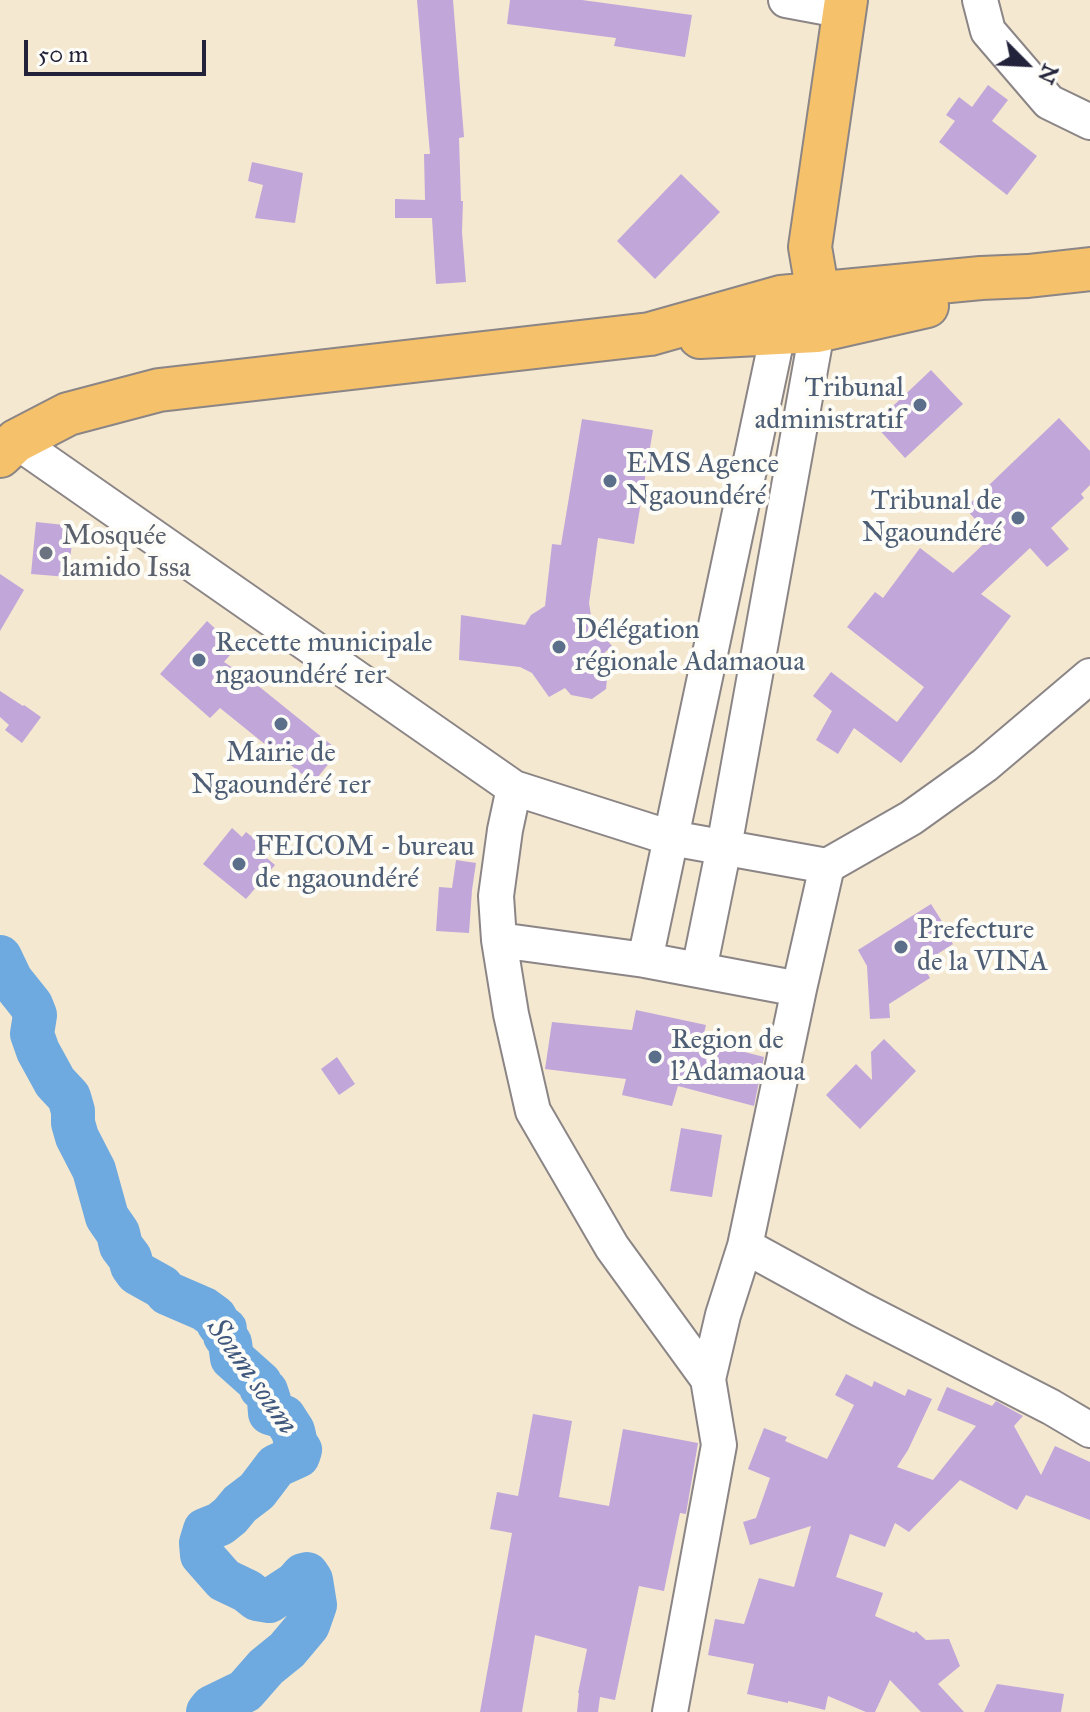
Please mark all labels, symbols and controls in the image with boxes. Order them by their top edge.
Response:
scale bar [28,24,210,74]
north arrow [986,24,1066,104]
text: 50 m [38,39,88,69]
text: N [1032,60,1065,88]
place label: Tribunal administratif [755,372,904,438]
marker: Tribunal administratif [911,396,929,414]
place label: EMS Agence Ngaoundéré [626,448,779,514]
marker: EMS Agence Ngaoundéré [601,472,619,490]
place label: Tribunal de Ngaoundéré [862,485,1002,551]
marker: Tribunal de Ngaoundéré [1009,509,1027,527]
place label: Mosquée lamido Issa [62,520,191,586]
marker: Mosquée lamido Issa [37,544,55,562]
place label: Délégation régionale Adamaoua [575,614,805,680]
place label: Recette municipale ngaoundéré 1er [215,627,433,693]
marker: Délégation régionale Adamaoua [550,638,568,656]
marker: Recette municipale ngaoundéré 1er [190,651,208,669]
marker: Mairie de Ngaoundéré 1er [272,715,290,733]
place label: Mairie de Ngaoundéré 1er [191,737,371,803]
place label: FEICOM - bureau de ngaoundéré [255,831,475,897]
marker: FEICOM - bureau de ngaoundéré [230,855,248,873]
place label: Prefecture de la VINA [917,914,1048,980]
marker: Prefecture de la VINA [892,938,910,956]
place label: Region de l'Adamaoua [671,1024,805,1090]
marker: Region de l'Adamaoua [646,1048,664,1066]
water label: Soum soum [198,1312,304,1442]

